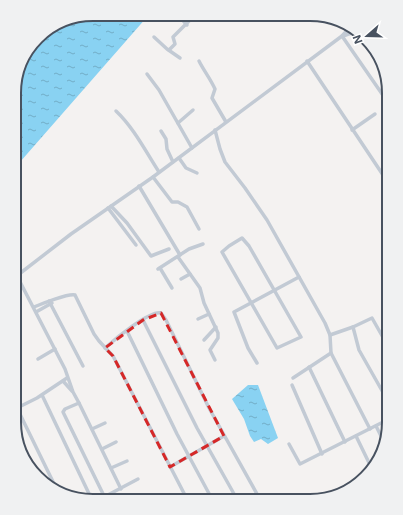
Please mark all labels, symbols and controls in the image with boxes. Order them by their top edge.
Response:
north arrow [347,16,387,56]
text: N [350,33,366,46]

